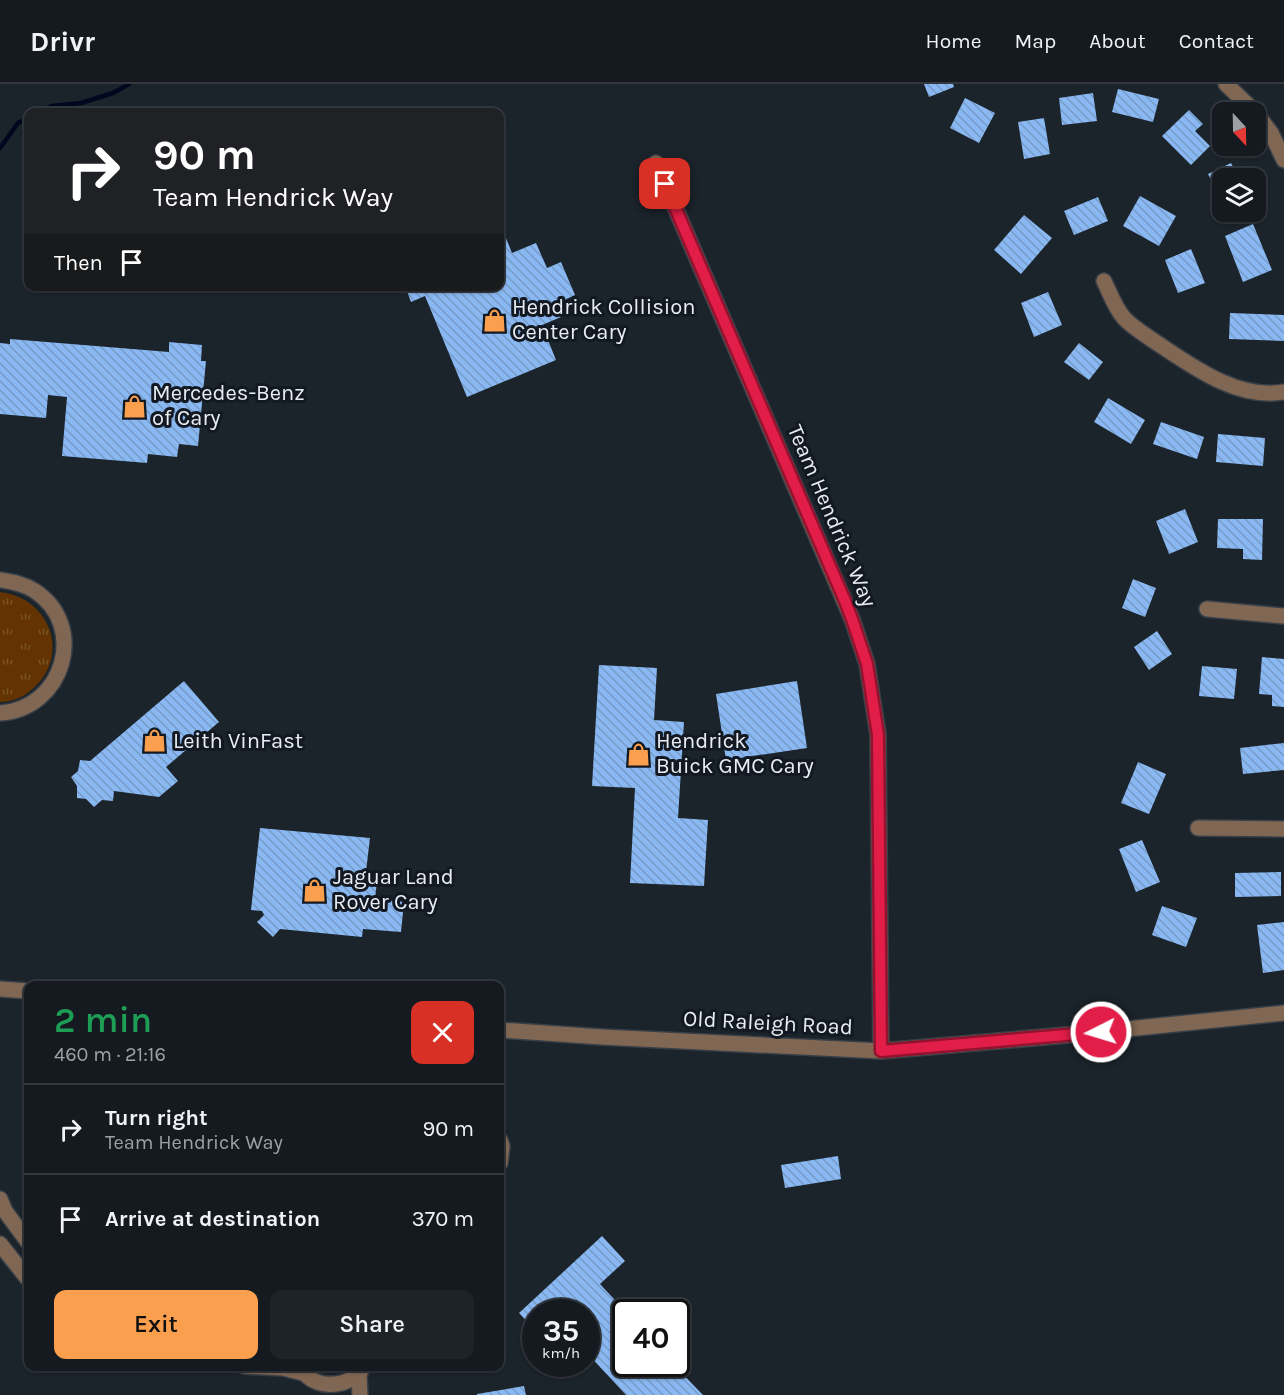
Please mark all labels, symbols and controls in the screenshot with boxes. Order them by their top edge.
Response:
text: Drivr [30,25,95,58]
text: Home [926,29,982,53]
text: Map [1015,29,1056,53]
text: About [1089,29,1146,53]
text: Contact [1179,29,1254,53]
north arrow [1212,102,1266,156]
map controls [1212,102,1266,222]
text: 90 m [153,130,256,180]
icon: right [54,132,132,210]
pin [639,158,690,209]
icon: arrive [648,167,681,200]
button: layers [1212,168,1266,222]
text: Team Hendrick Way [153,181,393,213]
icon: arrive [115,246,148,279]
text: Then [54,250,103,276]
place label: Hendrick Collision Center Cary [512,294,696,345]
shop icon: Hendrick Collision Center Cary [481,307,507,333]
place label: Mercedes-Benz of Cary [152,380,305,431]
shop icon: Mercedes-Benz of Cary [121,393,147,419]
street label: Team Hendrick Way [782,421,882,611]
shop icon: Leith VinFast [142,728,168,754]
place label: Leith VinFast [173,728,303,754]
place label: Hendrick Buick GMC Cary [656,728,814,779]
shop icon: Hendrick Buick GMC Cary [625,741,651,767]
place label: Jaguar Land Rover Cary [333,864,454,915]
shop icon: Jaguar Land Rover Cary [302,877,328,903]
text: 2 min [54,999,152,1041]
position arrow [1069,1000,1133,1064]
button: close [411,1001,474,1064]
street label: Old Raleigh Road [683,1006,853,1040]
text: 460 m · 21:16 [54,1043,166,1066]
text: Turn right [105,1105,208,1131]
icon: right [54,1113,87,1146]
text: 90 m [422,1116,474,1142]
text: Team Hendrick Way [105,1131,283,1154]
icon: arrive [54,1203,87,1236]
text: Arrive at destination [105,1206,320,1232]
text: 370 m [412,1206,474,1232]
button: Exit [54,1290,258,1359]
button: Share [270,1290,474,1359]
speed limit sign: 40 [612,1299,690,1377]
text: 35 [543,1313,579,1349]
text: km/h [542,1344,580,1362]

